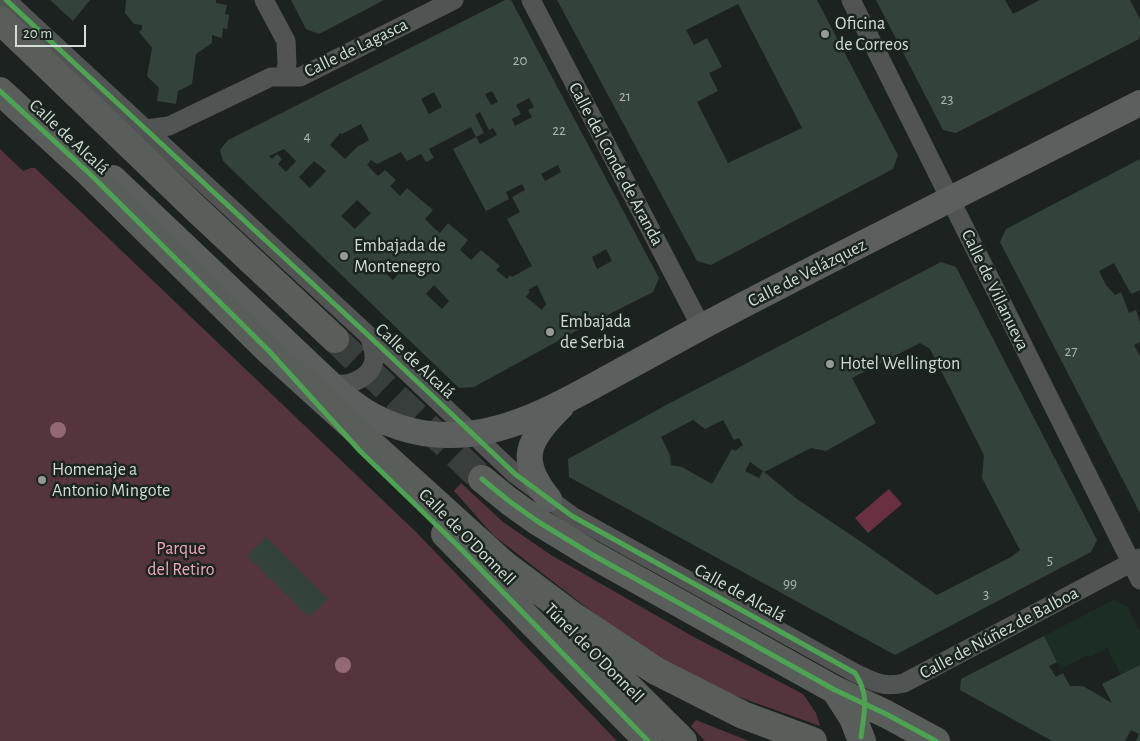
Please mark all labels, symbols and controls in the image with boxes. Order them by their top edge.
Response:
place label: Oficina de Correos [835,13,909,56]
street label: Calle de Lagasca [301,14,411,82]
scale bar [18,15,89,47]
text: 20 m [23,26,52,41]
marker: Oficina de Correos [819,28,831,40]
house number: 20 [513,51,527,69]
street label: Calle del Conde de Aranda [564,79,668,249]
house number: 21 [619,87,631,105]
house number: 23 [940,90,954,108]
street label: Calle de Alcalá [25,95,113,179]
house number: 22 [552,121,566,139]
house number: 4 [303,127,311,145]
street label: Calle de Villanueva [956,226,1034,354]
street label: Calle de Velázquez [744,234,870,312]
place label: Embajada de Montenegro [354,235,446,278]
marker: Embajada de Montenegro [338,250,350,262]
place label: Embajada de Serbia [560,311,631,354]
street label: Calle de Alcalá [371,319,459,403]
marker: Embajada de Serbia [544,326,556,338]
house number: 27 [1064,342,1078,360]
place label: Hotel Wellington [840,353,960,375]
marker: Hotel Wellington [824,358,836,370]
place label: Homenaje a Antonio Mingote [52,459,170,502]
marker: Homenaje a Antonio Mingote [36,474,48,486]
street label: Calle de O'Donnell [414,484,520,590]
park label: Parque del Retiro [147,538,215,580]
house number: 5 [1047,551,1053,569]
street label: Calle de Alcalá [691,559,789,627]
house number: 99 [783,574,797,592]
street label: Calle de Núñez de Balboa [916,582,1082,684]
house number: 3 [983,585,989,603]
street label: Túnel de O'Donnell [540,599,648,707]

